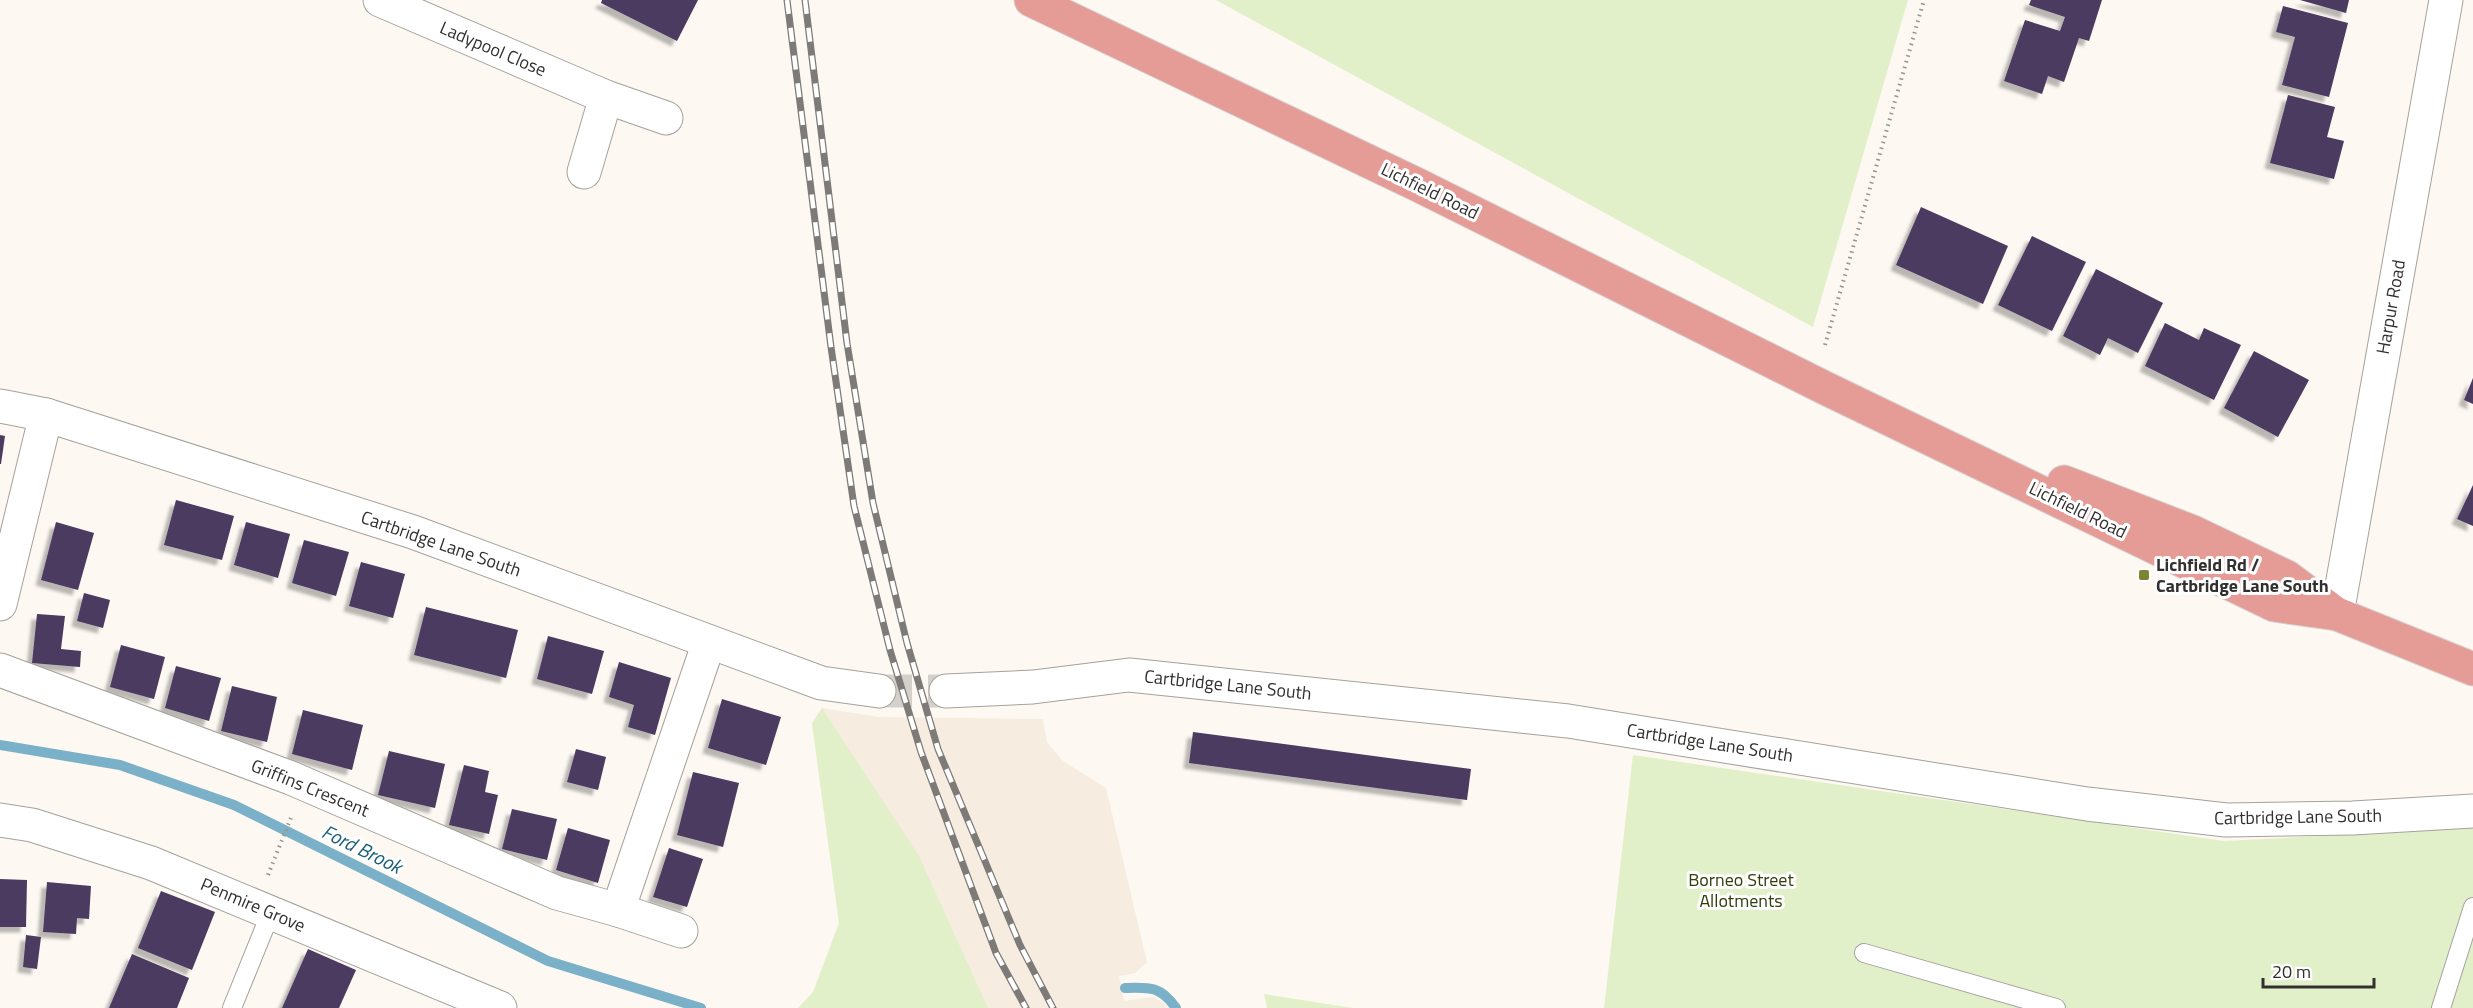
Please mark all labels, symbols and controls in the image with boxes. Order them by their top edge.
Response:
street label: Ladypool Close [436,14,551,83]
street label: Lichfield Road [1377,155,1484,226]
street label: Harpur Road [2369,257,2412,356]
street label: Lichfield Road [2025,474,2132,545]
street label: Cartbridge Lane South [357,503,525,584]
place label: Lichfield Rd / Cartbridge Lane South [2156,551,2329,599]
marker: Lichfield Rd / Cartbridge Lane South [2137,568,2151,582]
street label: Cartbridge Lane South [1143,662,1313,707]
street label: Cartbridge Lane South [1625,716,1795,769]
street label: Griffins Crescent [247,752,374,824]
street label: Cartbridge Lane South [2214,802,2382,831]
water label: Ford Brook [317,816,410,882]
park label: Borneo Street Allotments [1688,866,1794,914]
street label: Penmire Grove [197,870,310,939]
scale bar [2263,951,2374,989]
text: 20 m [2272,958,2311,985]

